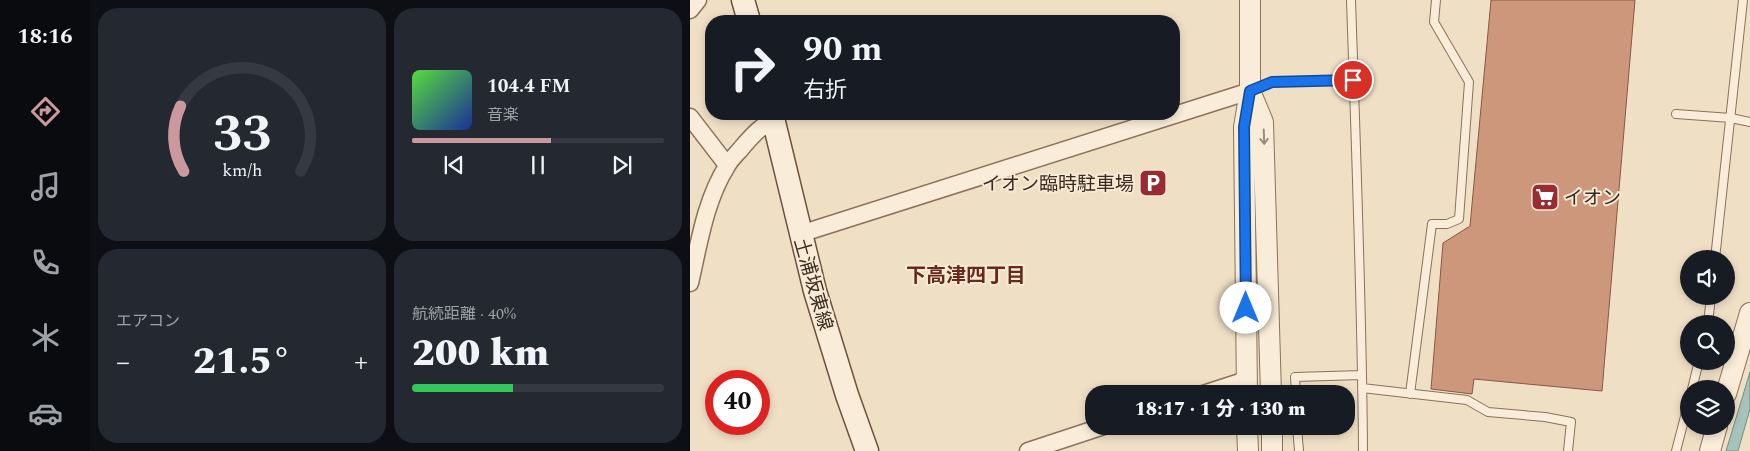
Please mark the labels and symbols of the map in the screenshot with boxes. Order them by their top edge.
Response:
pin [1332,59,1374,101]
one-way arrow [1259,129,1268,145]
parking icon: イオン臨時駐車場 [1138,168,1168,198]
place label: イオン臨時駐車場 [982,170,1134,199]
supermarket icon: イオン [1530,182,1560,212]
place label: イオン [1564,184,1621,213]
street label: 土浦坂東線 [786,235,840,334]
district label: 下高津四丁目 [906,261,1026,291]
position arrow [1219,281,1271,333]
speed limit sign: 40 [705,370,770,435]

